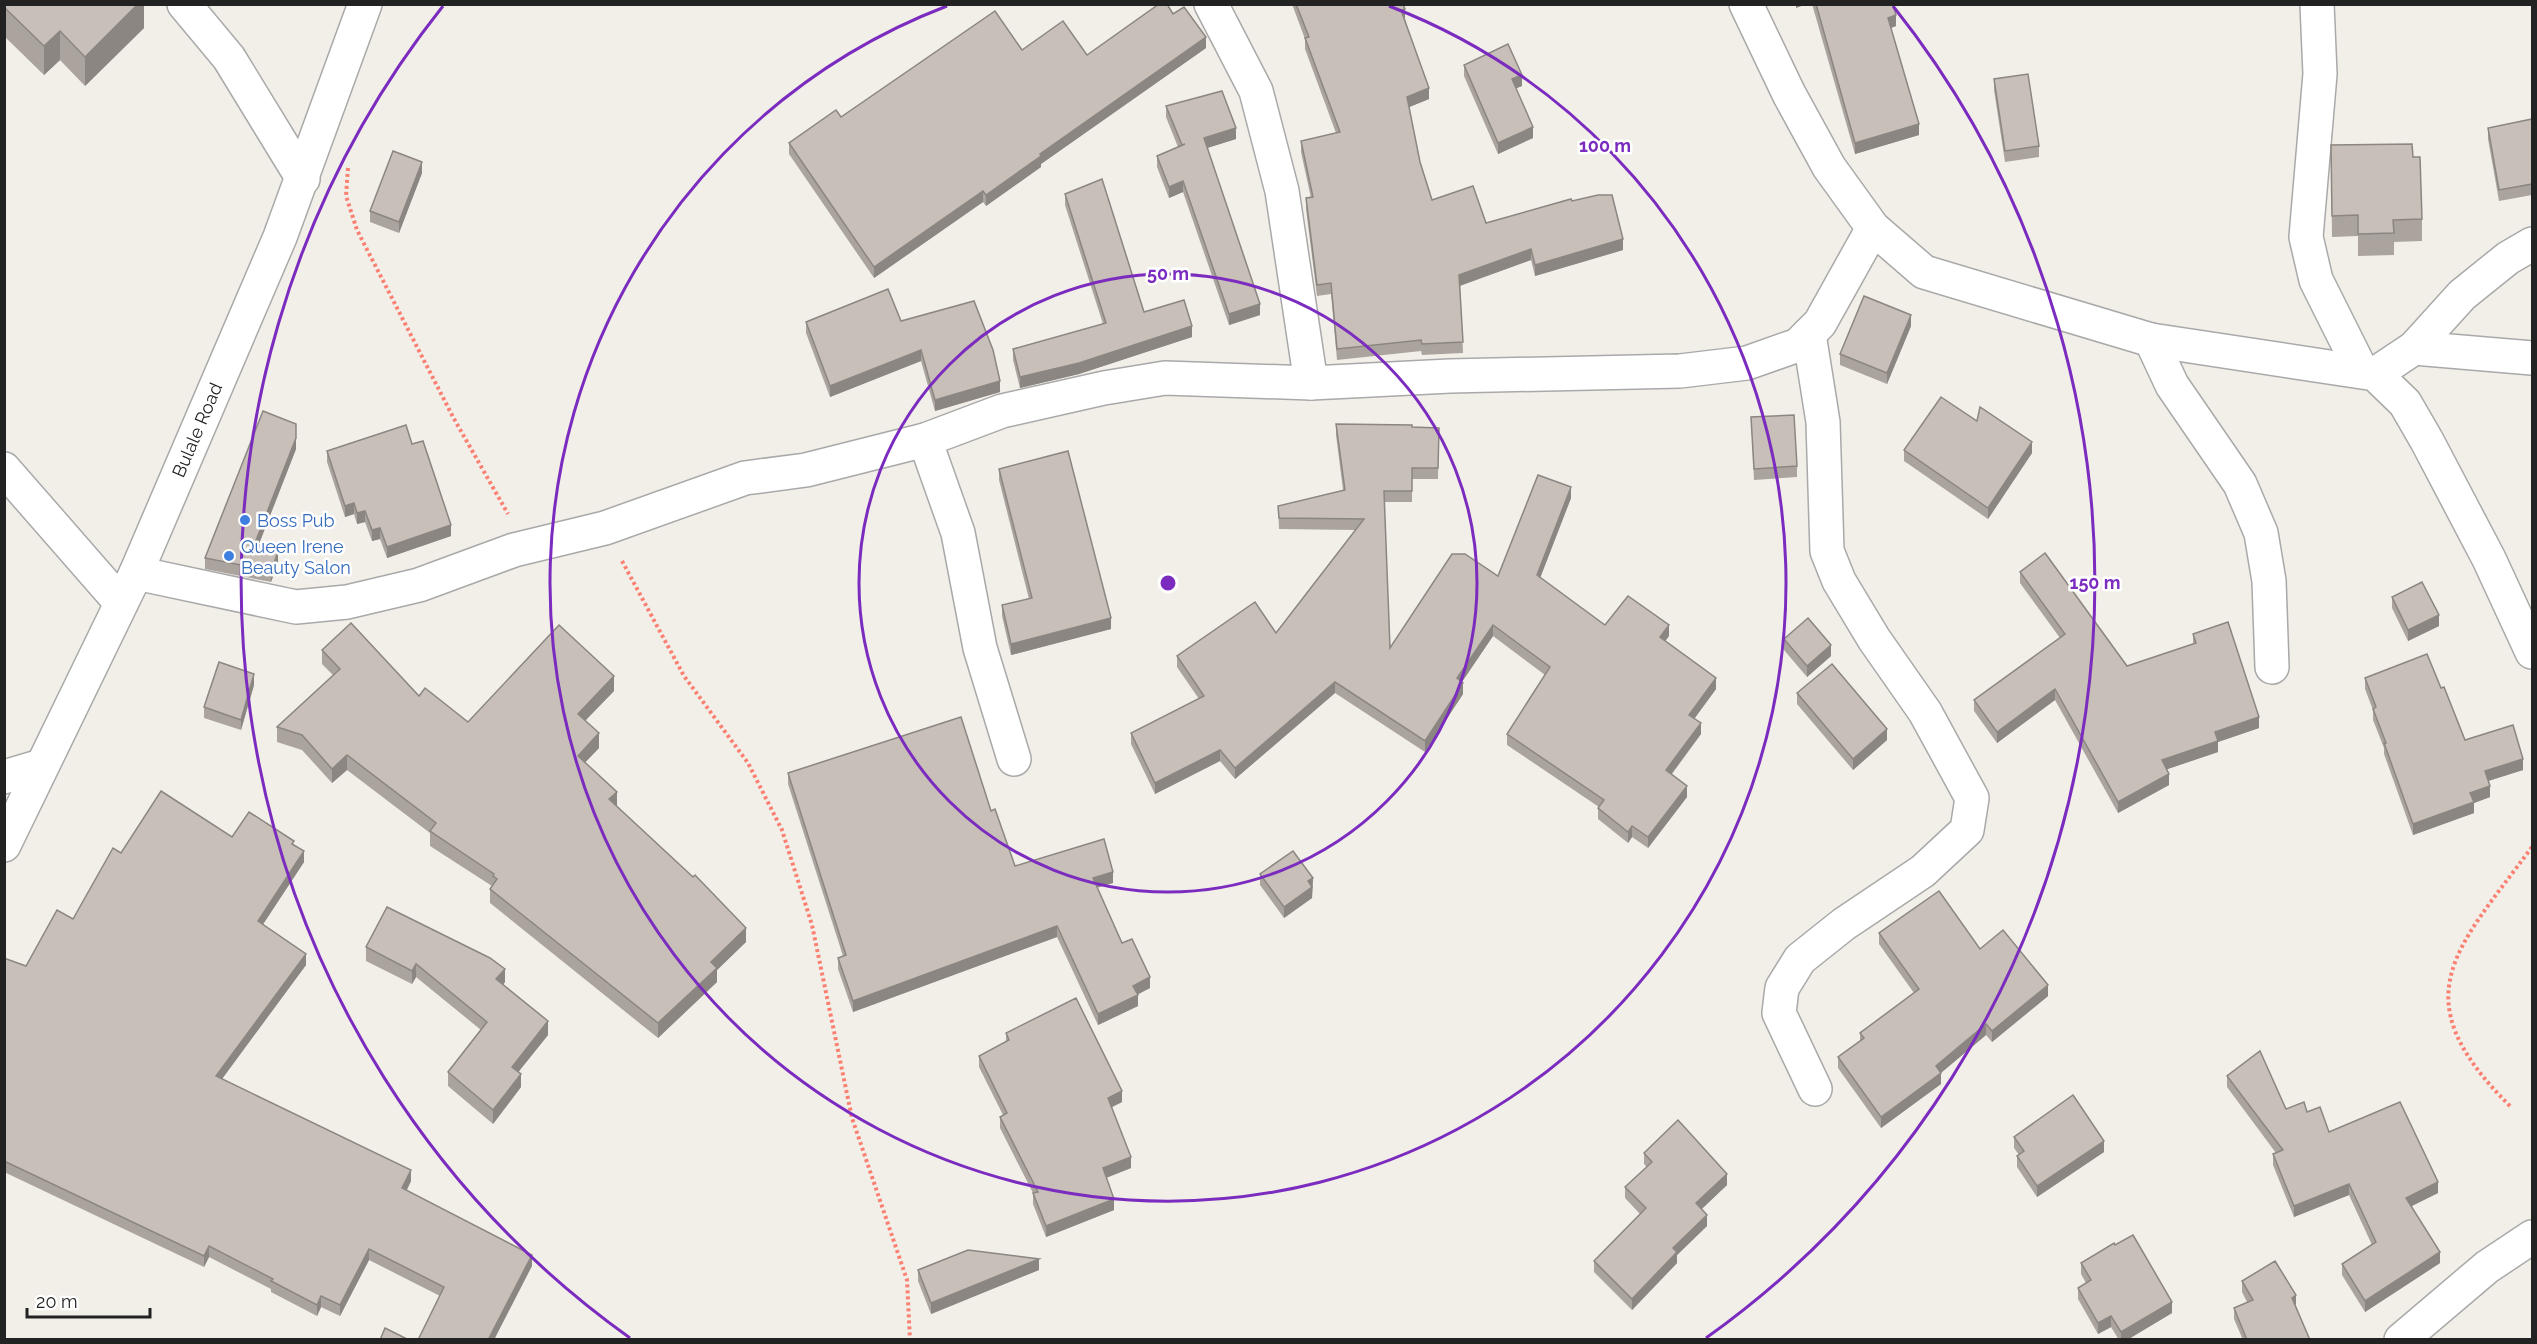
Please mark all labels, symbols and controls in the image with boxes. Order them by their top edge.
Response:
text: 100 m [1579,135,1631,156]
text: 50 m [1147,263,1189,284]
street label: Bulale Road [168,380,226,480]
place label: Boss Pub [257,510,335,531]
marker: Boss Pub [238,513,252,527]
place label: Queen Irene Beauty Salon [241,536,351,578]
marker: Queen Irene Beauty Salon [222,549,236,563]
text: 150 m [2070,572,2121,593]
centre of rings [1158,573,1178,593]
scale bar [27,1281,150,1319]
text: 20 m [36,1291,78,1312]

